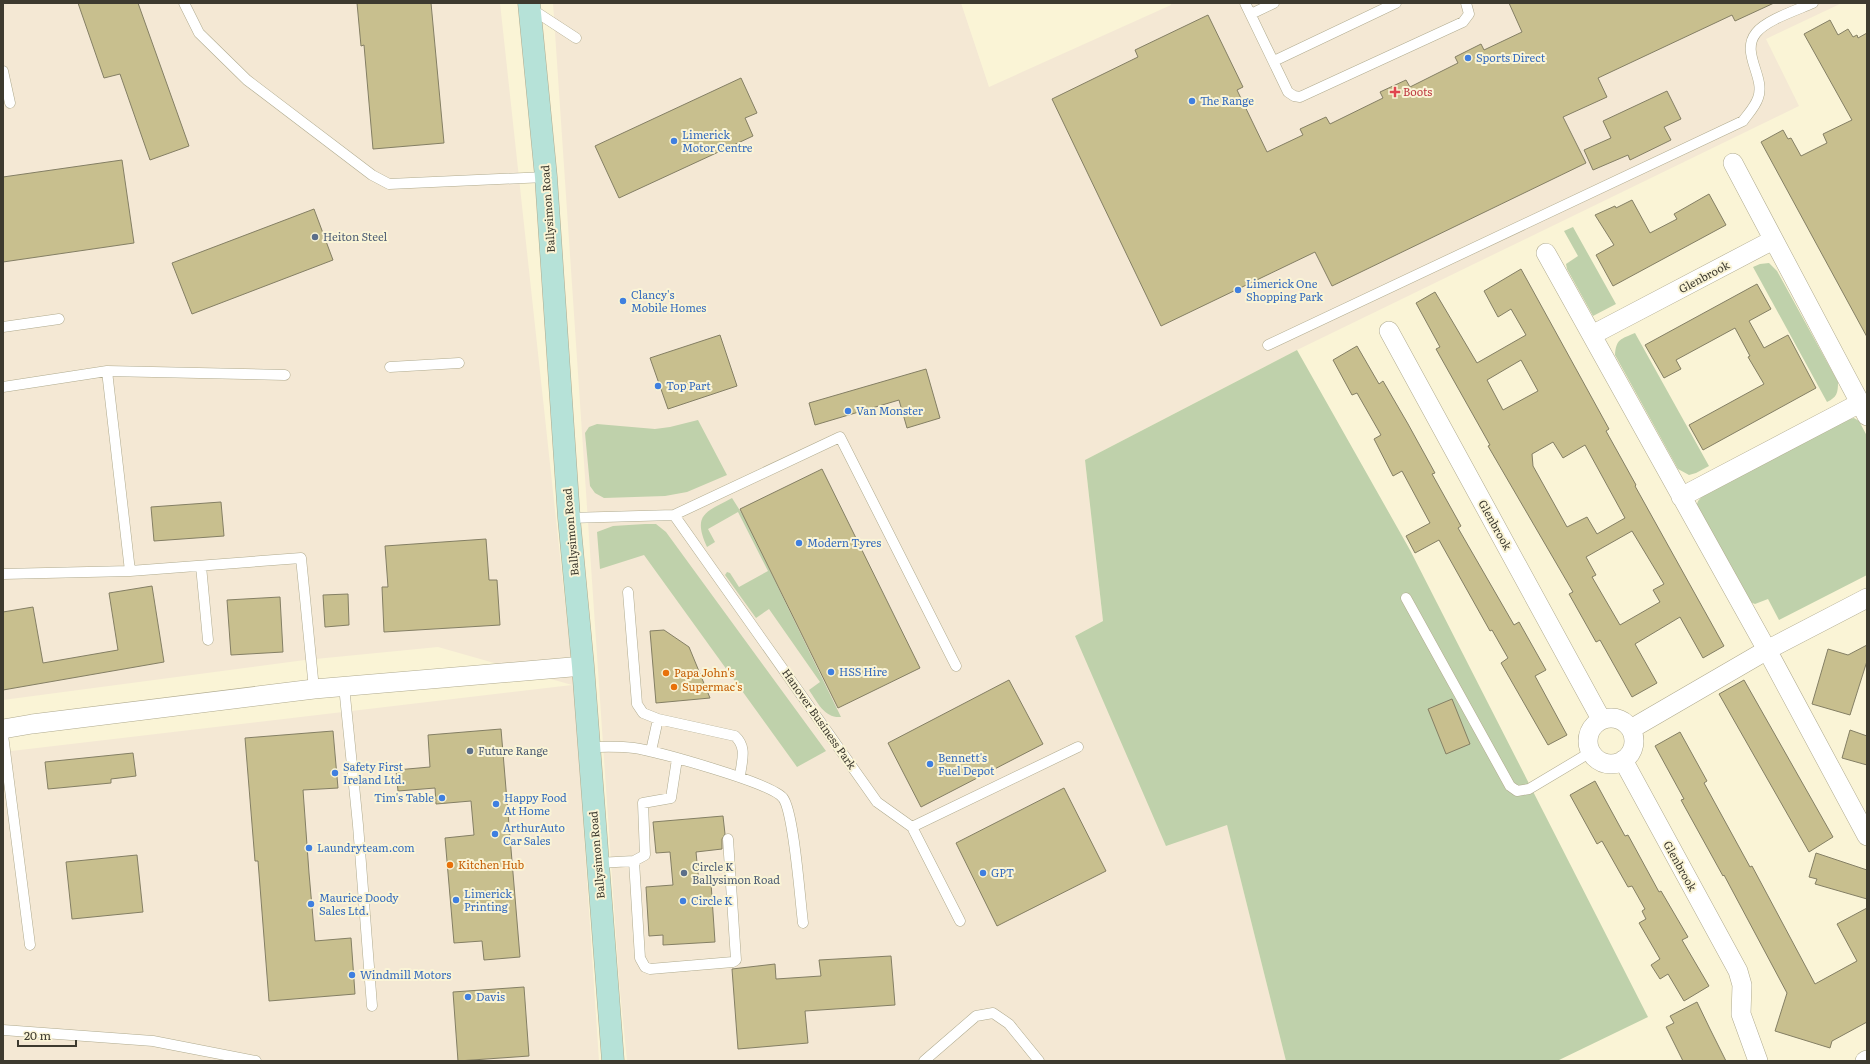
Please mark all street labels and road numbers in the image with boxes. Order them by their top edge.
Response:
street label: Ballysimon Road [536,164,558,254]
street label: Glenbrook [1675,256,1732,296]
street label: Ballysimon Road [558,487,582,577]
street label: Glenbrook [1475,496,1516,553]
street label: Hanover Business Park [779,665,861,772]
street label: Ballysimon Road [584,810,608,900]
street label: Glenbrook [1660,837,1701,894]

